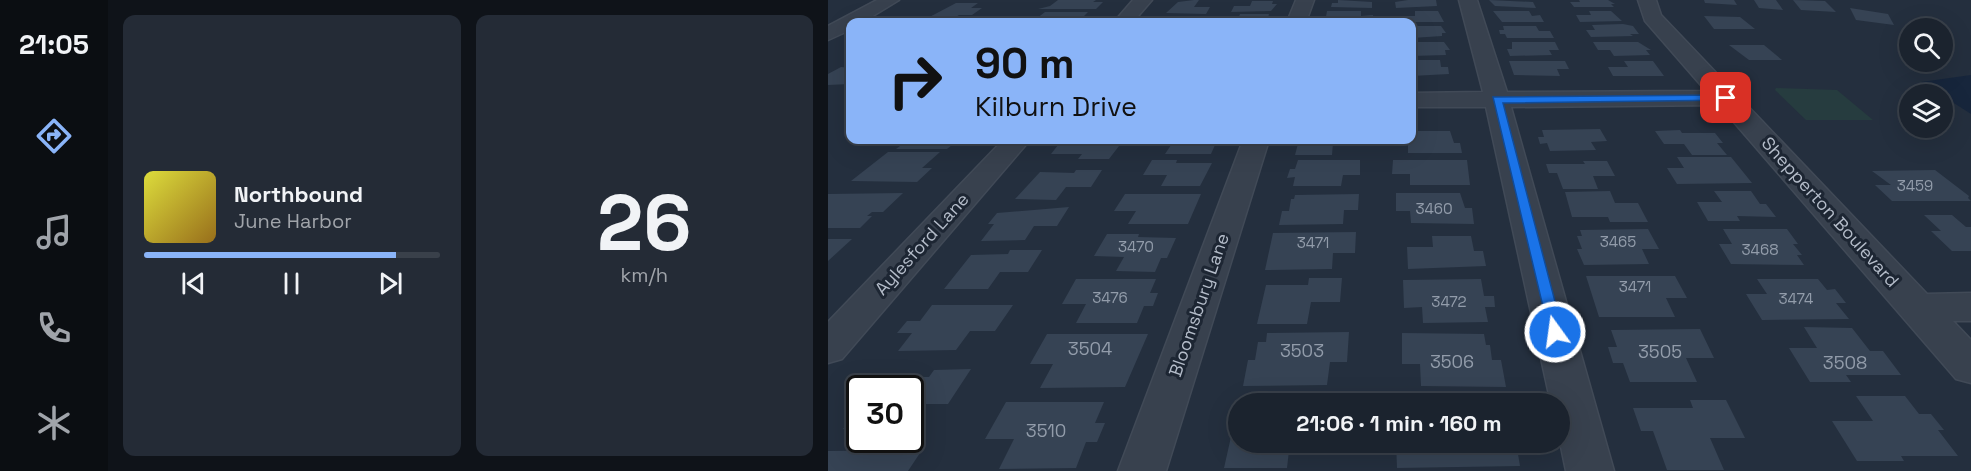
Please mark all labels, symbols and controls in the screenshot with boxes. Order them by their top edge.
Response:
map controls [1899,18,1953,138]
button: search [1899,18,1953,72]
text: 21:05 [19,27,89,62]
text: 90 m [975,37,1075,90]
icon: right [876,42,954,120]
pin [1700,72,1751,123]
icon: arrive [1709,81,1742,114]
button: layers [1899,84,1953,138]
text: Kilburn Drive [975,89,1137,124]
icon: directions [33,115,75,157]
street label: Shepperton Boulevard [1757,132,1904,292]
text: 26 [597,173,692,273]
house number: 3459 [1897,176,1933,195]
text: Northbound [234,180,363,208]
street label: Aylesford Lane [870,188,974,300]
house number: 3460 [1415,199,1453,218]
text: June Harbor [234,208,352,234]
icon: music [33,211,75,253]
street label: Bloomsbury Lane [1163,230,1234,380]
house number: 3465 [1600,232,1636,251]
house number: 3471 [1297,233,1329,252]
house number: 3470 [1118,237,1154,256]
house number: 3468 [1742,240,1778,259]
text: km/h [620,262,668,288]
icon: previous [177,267,210,300]
icon: pause [275,267,308,300]
icon: next [374,267,407,300]
house number: 3471 [1619,277,1651,296]
house number: 3476 [1092,288,1128,307]
house number: 3474 [1779,289,1813,308]
house number: 3472 [1431,292,1467,311]
position arrow [1523,300,1587,364]
icon: phone [33,307,75,349]
house number: 3504 [1068,337,1112,360]
house number: 3503 [1280,339,1324,362]
house number: 3505 [1638,340,1682,363]
house number: 3506 [1430,350,1474,373]
house number: 3508 [1823,351,1867,374]
speed limit sign: 30 [846,375,924,453]
icon: climate [33,402,75,444]
text: 21:06 · 1 min · 160 m [1296,409,1502,437]
house number: 3510 [1026,419,1066,442]

